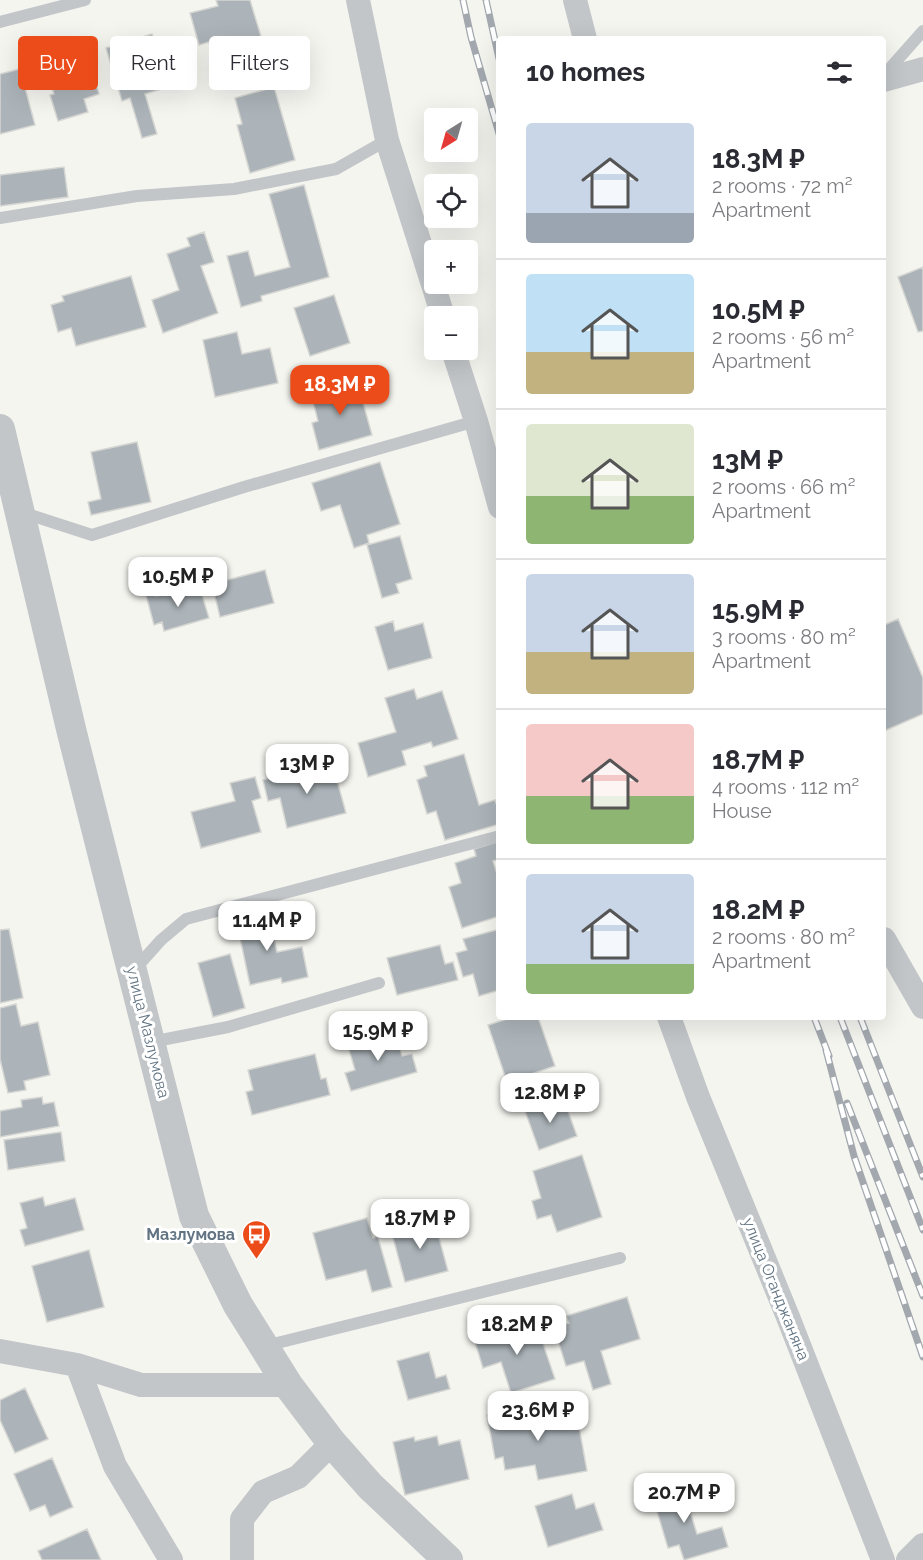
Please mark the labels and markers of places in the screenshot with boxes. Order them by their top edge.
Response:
pin: 18.3M ₽ [285,365,395,416]
pin: 10.5M ₽ [123,557,233,608]
pin: 13M ₽ [265,744,349,795]
pin: 11.4M ₽ [212,901,322,952]
pin: 15.9M ₽ [323,1011,433,1062]
pin: 12.8M ₽ [495,1073,605,1124]
pin: 18.7M ₽ [365,1199,475,1250]
bus stop icon: Мазлумова [240,1218,272,1260]
place label: Мазлумова [146,1225,235,1244]
pin: 18.2M ₽ [462,1305,572,1356]
pin: 23.6M ₽ [483,1391,593,1442]
pin: 20.7M ₽ [629,1473,739,1524]

